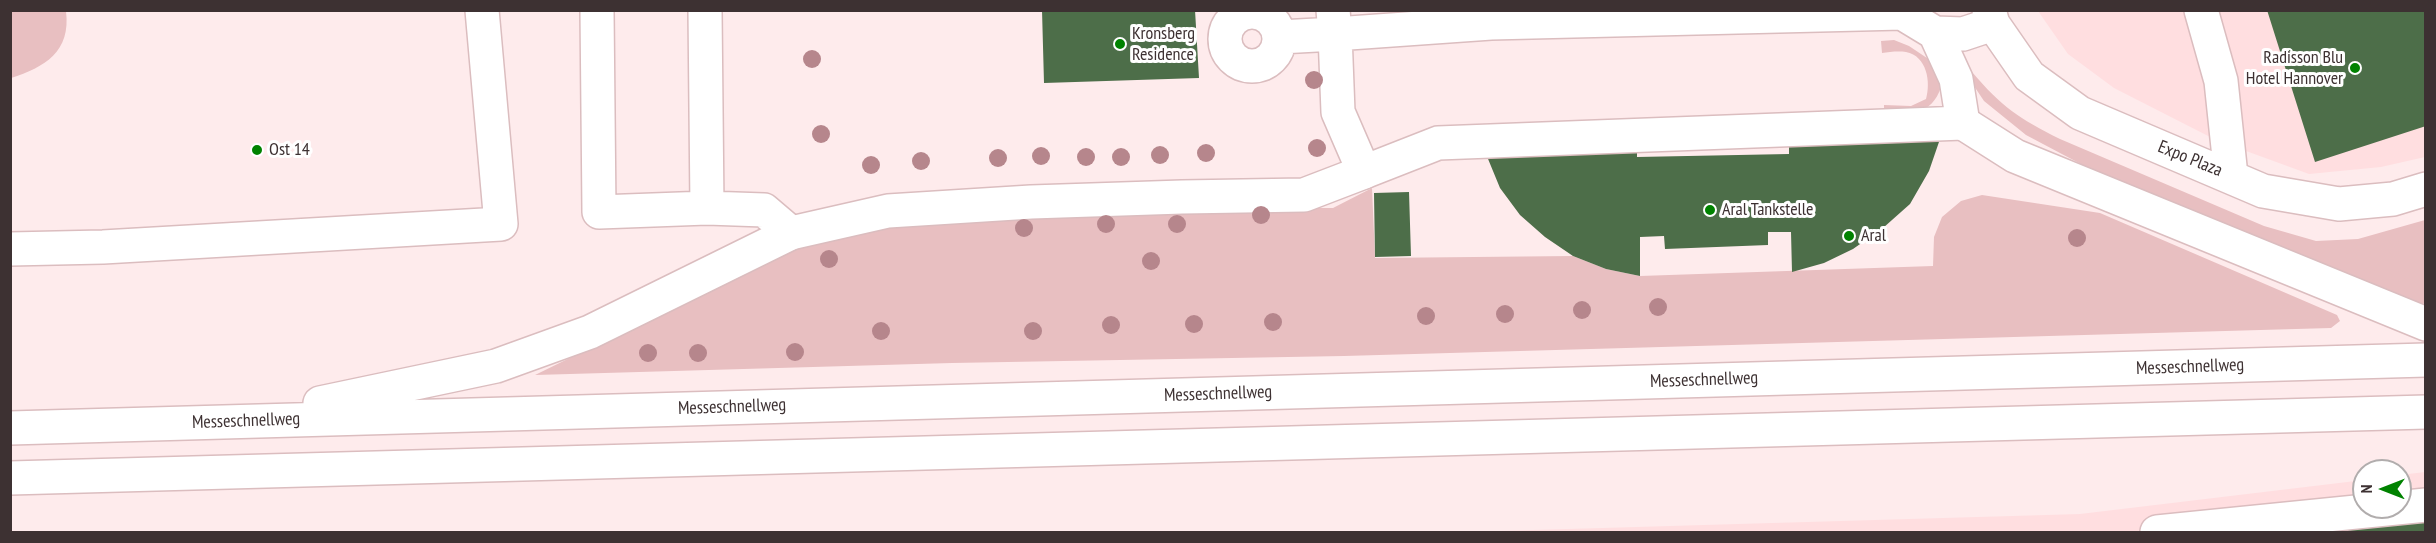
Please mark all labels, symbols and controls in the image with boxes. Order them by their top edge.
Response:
place label: Kronsberg Residence [1132,23,1195,66]
marker: Kronsberg Residence [1113,37,1127,51]
place label: Radisson Blu Hotel Hannover [2246,47,2343,90]
marker: Radisson Blu Hotel Hannover [2348,61,2362,75]
street label: Expo Plaza [2155,136,2225,182]
place label: Ost 14 [269,139,310,161]
marker: Ost 14 [250,143,264,157]
place label: Aral Tankstelle [1722,199,1813,221]
marker: Aral Tankstelle [1703,203,1717,217]
place label: Aral [1861,225,1886,247]
marker: Aral [1842,229,1856,243]
street label: Messeschnellweg [2136,354,2244,380]
street label: Messeschnellweg [1650,367,1758,393]
street label: Messeschnellweg [1164,381,1272,407]
street label: Messeschnellweg [678,394,786,420]
street label: Messeschnellweg [192,408,300,434]
north arrow [2352,459,2412,519]
text: N [2356,485,2376,493]

